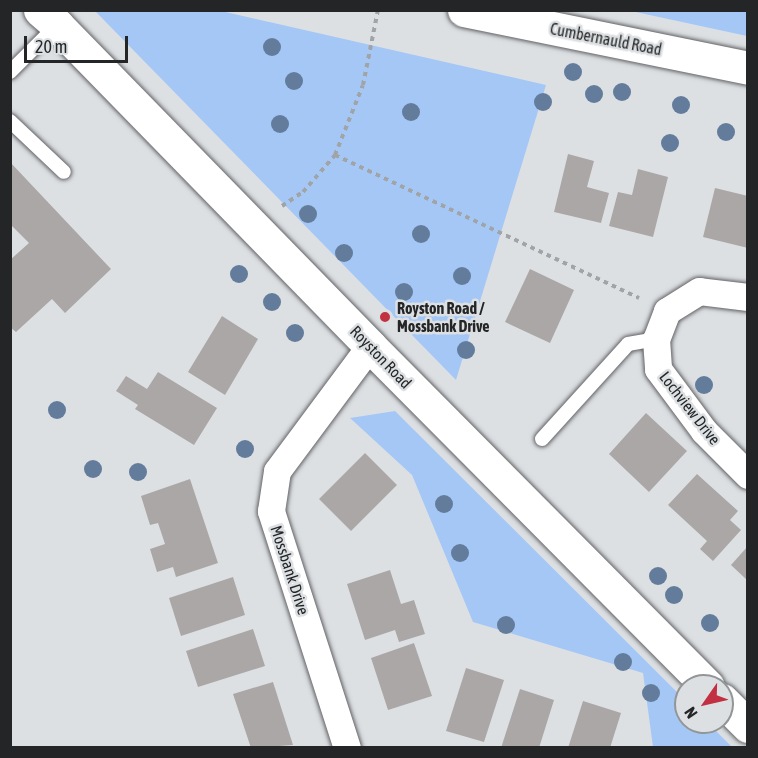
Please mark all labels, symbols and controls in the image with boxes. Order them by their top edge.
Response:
street label: Cumbernauld Road [549,19,663,59]
scale bar [27,24,130,62]
text: 20 m [35,36,67,57]
place label: Royston Road / Mossbank Drive [397,298,490,336]
marker: Royston Road / Mossbank Drive [378,310,392,324]
street label: Royston Road [346,322,416,392]
street label: Lochview Drive [655,368,725,448]
street label: Mossbank Drive [267,523,313,617]
north arrow [674,674,734,734]
text: N [681,704,701,722]

